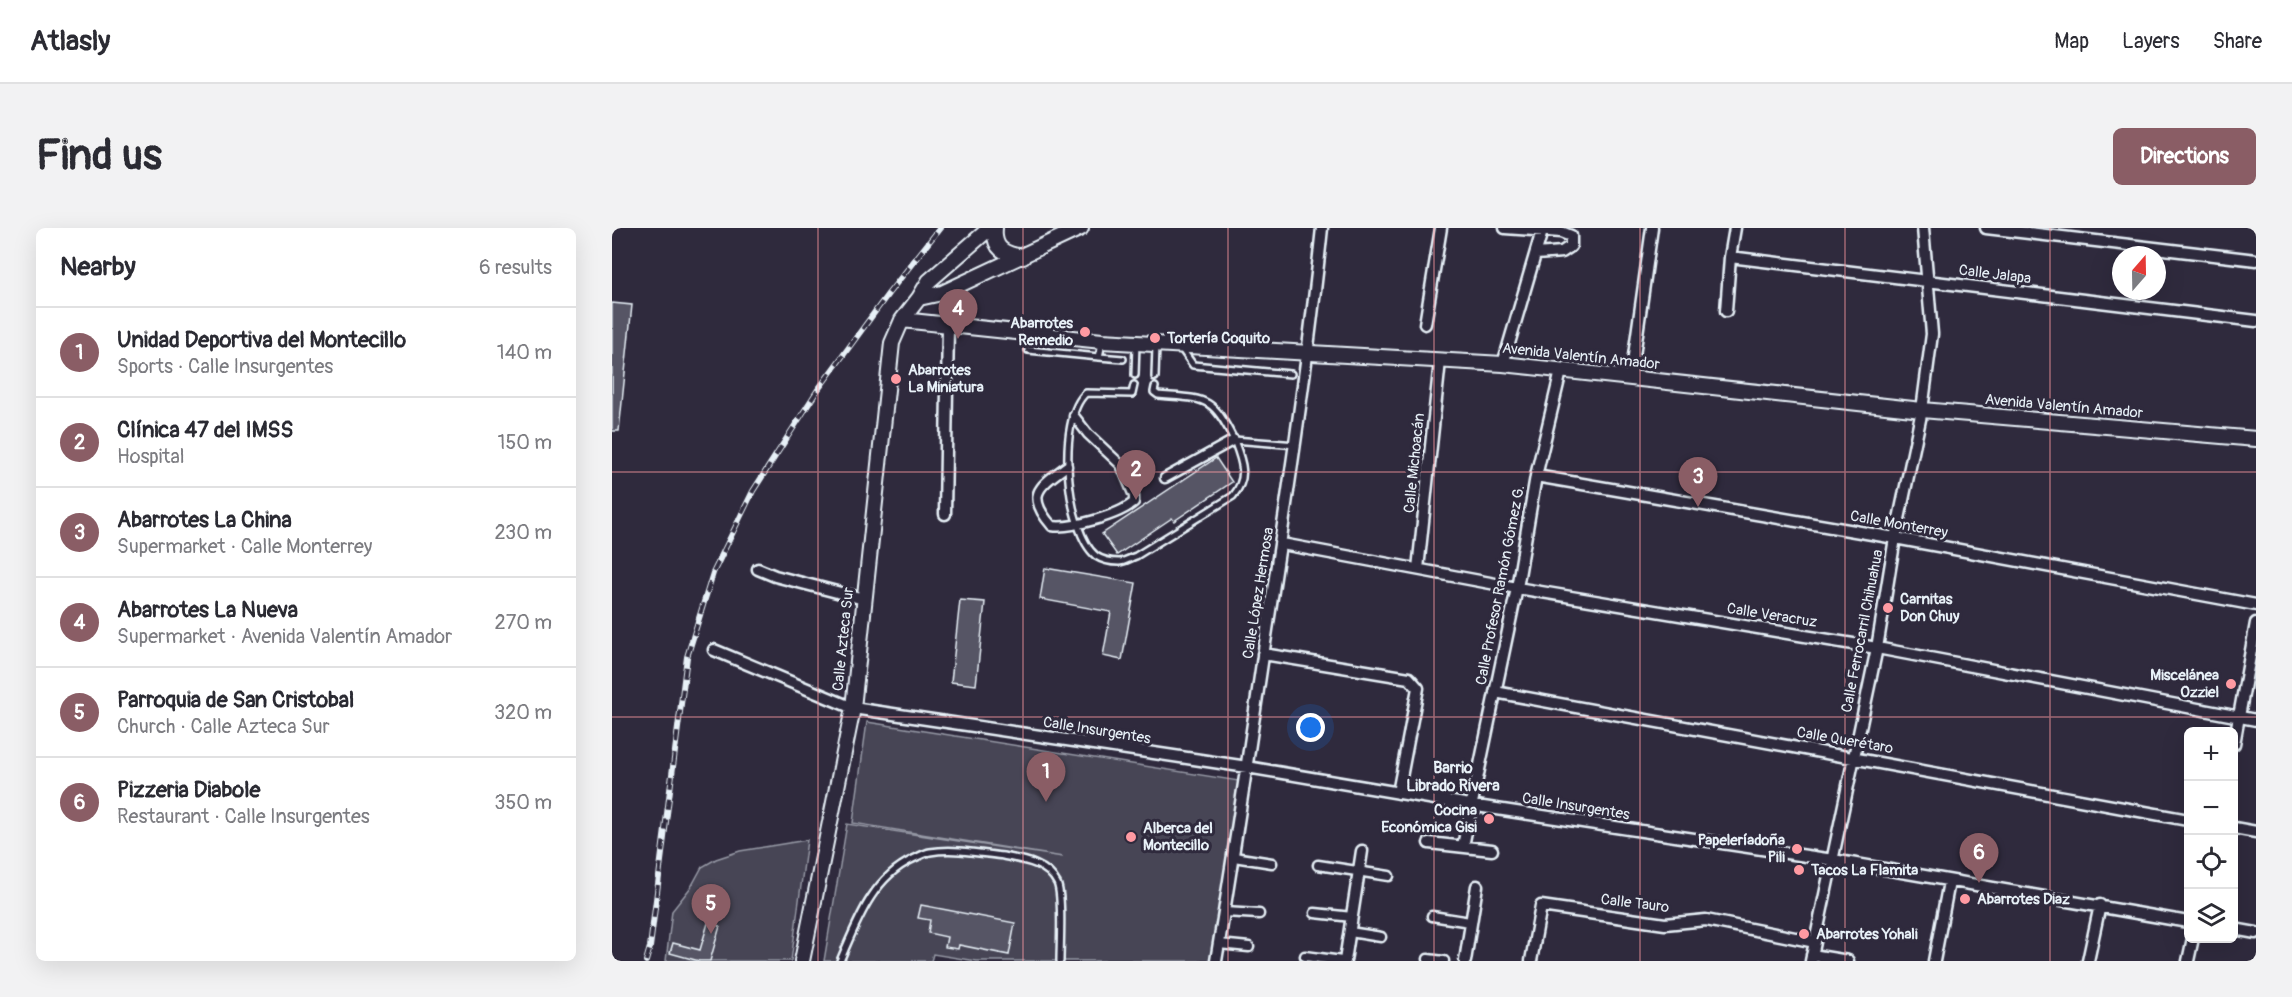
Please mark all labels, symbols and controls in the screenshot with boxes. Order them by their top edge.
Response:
text: Atlasly [30,24,110,59]
text: Map [2054,28,2089,55]
text: Layers [2122,28,2180,55]
text: Share [2213,28,2262,55]
button: Directions [2113,128,2256,185]
text: Find us [36,130,162,182]
north arrow [2112,246,2166,300]
text: Nearby [60,251,136,283]
text: 6 results [479,255,552,280]
street label: Calle Jalapa [1958,261,2032,288]
pin: 4 [938,290,978,339]
place label: Abarrotes Remedio [1010,314,1073,350]
marker: Abarrotes Remedio [1078,325,1092,339]
text: Unidad Deportiva del Montecillo [117,326,406,354]
place label: Tortería Coquito [1166,329,1270,348]
marker: Tortería Coquito [1148,331,1162,345]
street label: Avenida Valentín Amador [1501,339,1661,374]
text: 1 [76,340,83,365]
text: 140 m [497,340,552,365]
text: Sports · Calle Insurgentes [117,354,333,379]
place label: Abarrotes La Miniatura [908,361,984,397]
marker: Abarrotes La Miniatura [889,372,903,386]
street label: Avenida Valentín Amador [1984,390,2144,423]
street label: Calle Michoacán [1400,412,1429,514]
text: Clínica 47 del IMSS [117,416,293,444]
text: 2 [74,430,85,455]
text: 150 m [498,430,552,455]
text: Hospital [117,444,184,469]
pin: 2 [1116,450,1156,500]
pin: 3 [1678,458,1718,507]
street label: Calle Profesor Ramón Gómez G. [1472,484,1529,687]
text: Abarrotes La China [117,506,292,534]
street label: Calle Monterrey [1849,507,1950,543]
text: 3 [74,520,85,545]
text: 230 m [495,520,552,545]
street label: Calle López Hermosa [1239,526,1278,660]
text: Supermarket · Calle Monterrey [117,534,372,559]
street label: Calle Ferrocarril Chihuahua [1837,548,1888,714]
street label: Calle Azteca Sur [829,586,858,692]
place label: Carnitas Don Chuy [1900,590,1960,626]
text: Abarrotes La Nueva [117,596,298,624]
street label: Calle Veracruz [1725,599,1819,632]
marker: Carnitas Don Chuy [1881,601,1895,615]
text: 4 [74,610,85,635]
text: 270 m [494,610,552,635]
text: Supermarket · Avenida Valentín Amador [117,624,452,649]
place label: Miscelánea Ozziel [2150,666,2219,702]
marker: Miscelánea Ozziel [2224,677,2238,691]
text: Parroquia de San Cristobal [117,686,354,714]
text: 5 [74,700,85,725]
text: 320 m [494,700,552,725]
street label: Calle Insurgentes [1042,713,1152,748]
your location [1296,713,1325,742]
text: Church · Calle Azteca Sur [117,714,330,739]
street label: Calle Querétaro [1795,723,1895,758]
map controls [2184,727,2238,943]
button: + [2184,727,2238,781]
pin: 1 [1026,752,1066,802]
district label: Barrio Librado Rivera [1406,758,1500,796]
text: Pizzeria Diabole [117,776,260,804]
button: − [2184,781,2238,835]
street label: Calle Insurgentes [1521,789,1631,824]
text: 6 [74,790,85,815]
text: 350 m [494,790,552,815]
place label: Cocina Económica Gisi [1381,801,1477,837]
text: Restaurant · Calle Insurgentes [117,804,370,829]
marker: Cocina Económica Gisi [1482,812,1496,826]
place label: Alberca del Montecillo [1143,819,1213,855]
marker: Alberca del Montecillo [1124,830,1138,844]
place label: Papeleríadoña Pili [1698,831,1785,867]
pin: 6 [1960,834,1998,883]
button: locate [2184,835,2238,889]
marker: Papeleríadoña Pili [1790,842,1804,856]
place label: Tacos La Flamita [1810,861,1918,880]
marker: Tacos La Flamita [1792,863,1806,877]
pin: 5 [692,884,730,934]
button: layers [2184,889,2238,943]
street label: Calle Tauro [1600,890,1670,917]
place label: Abarrotes Diaz [1977,890,2070,909]
marker: Abarrotes Diaz [1958,892,1972,906]
place label: Abarrotes Yohali [1816,925,1918,944]
marker: Abarrotes Yohali [1797,927,1811,941]

